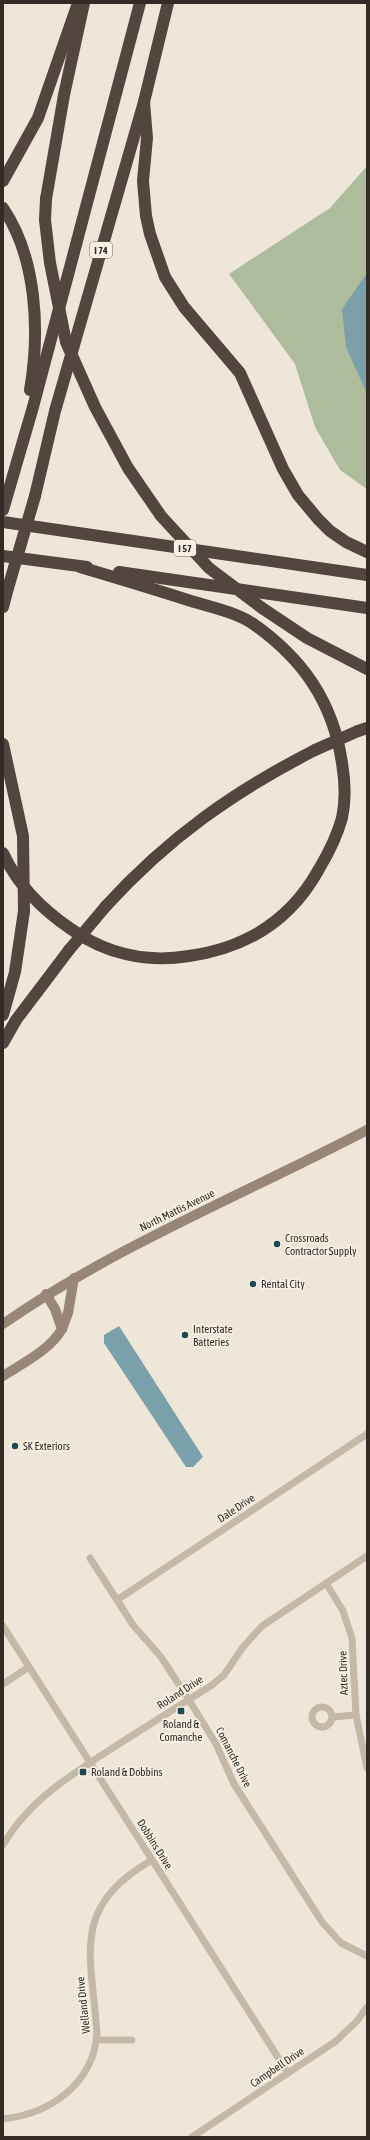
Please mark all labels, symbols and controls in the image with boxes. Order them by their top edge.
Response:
road number: I 74 [90,242,112,258]
road number: I 57 [174,540,196,556]
street label: North Mattis Avenue [138,1187,216,1233]
place label: Crossroads Contractor Supply [285,1232,357,1257]
marker: Crossroads Contractor Supply [272,1239,282,1249]
place label: Rental City [261,1278,305,1290]
marker: Rental City [248,1279,258,1289]
place label: Interstate Batteries [193,1323,233,1348]
marker: Interstate Batteries [180,1330,190,1340]
place label: SK Exteriors [23,1440,70,1452]
marker: SK Exteriors [10,1441,20,1451]
street label: Dale Drive [215,1491,257,1525]
street label: Aztec Drive [336,1651,350,1695]
street label: Roland Drive [155,1673,205,1711]
marker: Roland & Comanche [176,1706,186,1716]
place label: Roland & Comanche [160,1718,202,1743]
street label: Comanche Drive [214,1725,254,1789]
place label: Roland & Dobbins [91,1766,163,1778]
marker: Roland & Dobbins [78,1767,88,1777]
street label: Dobbins Drive [135,1817,175,1871]
street label: Welland Drive [74,1976,92,2034]
street label: Campbell Drive [248,2045,306,2089]

